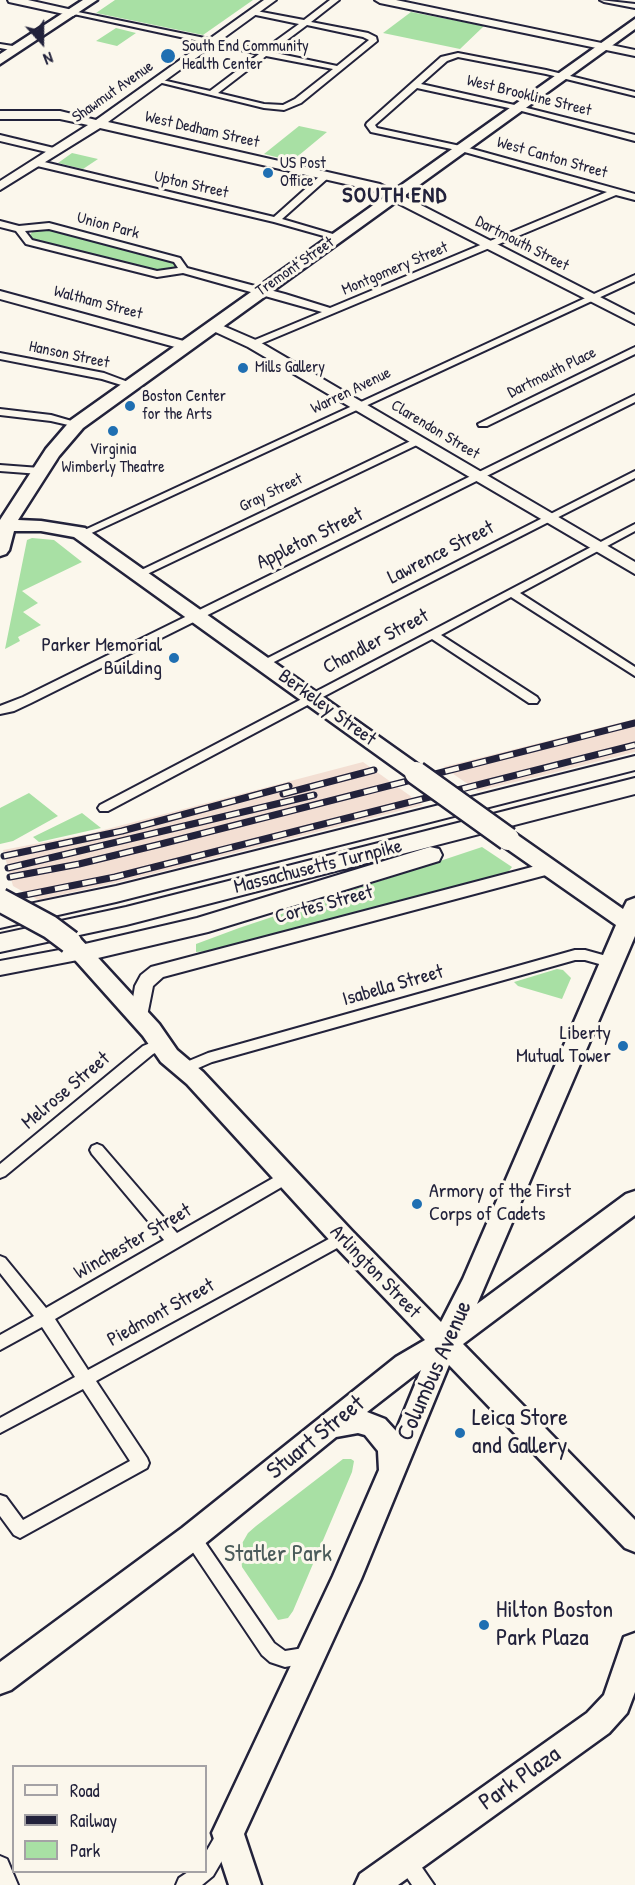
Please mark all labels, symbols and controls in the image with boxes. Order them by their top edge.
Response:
north arrow [12,12,72,72]
place label: South End Community Health Center [182,37,309,75]
text: N [41,47,56,71]
marker: South End Community Health Center [159,47,177,65]
street label: Shawmut Avenue [69,57,157,127]
street label: West Brookline Street [465,71,593,121]
street label: West Dedham Street [143,108,261,152]
street label: West Canton Street [495,133,609,183]
place label: US Post Office [280,154,326,192]
marker: US Post Office [261,166,275,180]
street label: Upton Street [152,167,230,203]
district label: SOUTH END [342,183,448,209]
street label: Union Park [75,208,141,244]
street label: Dartmouth Street [472,212,572,276]
street label: Tremont Street [252,233,338,301]
street label: Montgomery Street [339,238,451,300]
street label: Waltham Street [52,282,144,324]
street label: Hanson Street [27,337,111,373]
street label: Dartmouth Place [505,343,599,403]
place label: Mills Gallery [255,358,325,378]
marker: Mills Gallery [236,361,250,375]
street label: Warren Avenue [308,363,394,419]
place label: Boston Center for the Arts [142,387,226,425]
street label: Clarendon Street [387,396,483,464]
marker: Boston Center for the Arts [123,399,137,413]
marker: Virginia Wimberly Theatre [106,424,120,438]
place label: Virginia Wimberly Theatre [61,440,165,478]
street label: Gray Street [236,470,306,516]
street label: Appleton Street [253,503,367,575]
street label: Lawrence Street [384,516,498,590]
street label: Chandler Street [319,604,433,680]
place label: Parker Memorial Building [41,634,162,681]
marker: Parker Memorial Building [167,651,181,665]
street label: Berkeley Street [273,665,381,751]
street label: Massachusetts Turnpike [232,835,404,899]
street label: Cortes Street [272,880,376,930]
street label: Isabella Street [340,960,446,1012]
place label: Liberty Mutual Tower [516,1022,611,1069]
marker: Liberty Mutual Tower [616,1039,630,1053]
street label: Melrose Street [17,1047,115,1135]
place label: Armory of the First Corps of Cadets [429,1180,571,1227]
marker: Armory of the First Corps of Cadets [410,1197,424,1211]
street label: Winchester Street [70,1199,196,1285]
street label: Arlington Street [325,1220,425,1324]
street label: Piedmont Street [103,1274,219,1352]
street label: Columbus Avenue [391,1297,479,1445]
street label: Stuart Street [261,1390,371,1486]
place label: Leica Store and Gallery [472,1405,568,1461]
marker: Leica Store and Gallery [453,1426,467,1440]
park label: Statler Park [224,1541,332,1569]
place label: Hilton Boston Park Plaza [496,1597,613,1653]
marker: Hilton Boston Park Plaza [477,1618,491,1632]
street label: Park Plaza [474,1741,566,1817]
legend [12,1765,207,1873]
text: Road [70,1778,100,1803]
text: Railway [70,1808,117,1833]
text: Park [70,1838,100,1863]

